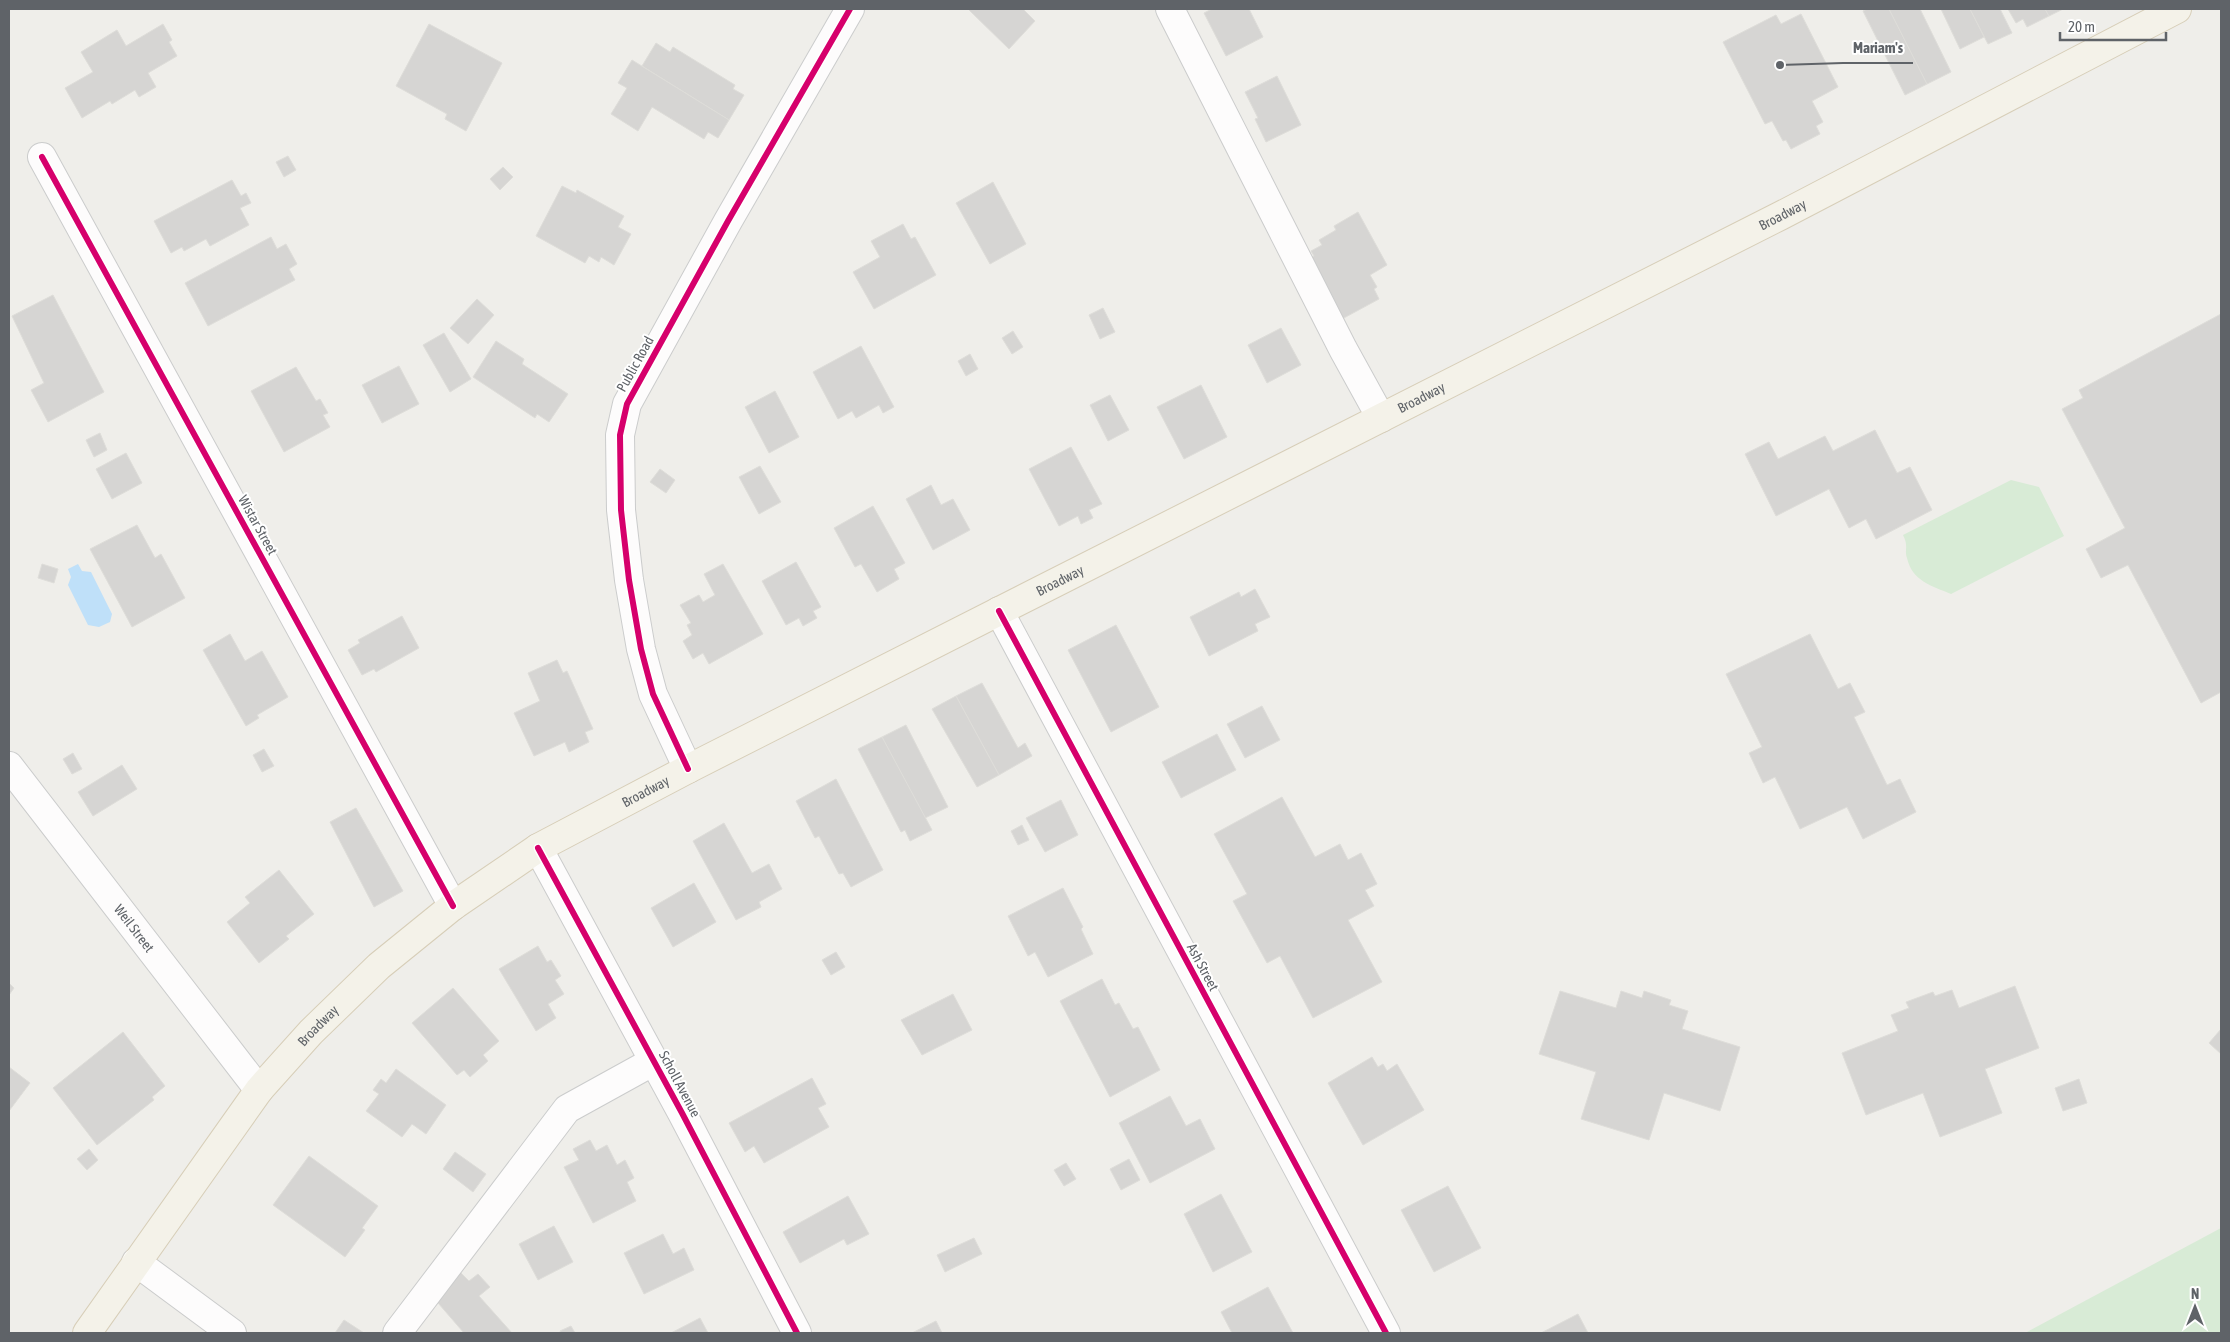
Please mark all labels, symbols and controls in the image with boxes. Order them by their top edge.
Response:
scale bar [2060,10,2166,42]
text: 20 m [2068,18,2095,35]
callout: Mariam's [1843,33,1913,63]
text: Mariam's [1853,39,1904,56]
street label: Broadway [1756,196,1809,233]
street label: Public Road [613,333,657,395]
street label: Broadway [1395,379,1448,416]
street label: Wistar Street [235,492,281,558]
street label: Broadway [1033,562,1086,599]
street label: Broadway [619,772,672,810]
street label: Weil Street [111,901,158,955]
street label: Ash Street [1184,941,1222,993]
street label: Broadway [294,1002,342,1049]
street label: Scholl Avenue [656,1048,704,1120]
north arrow [2170,1282,2220,1332]
text: N [2191,1286,2199,1302]

